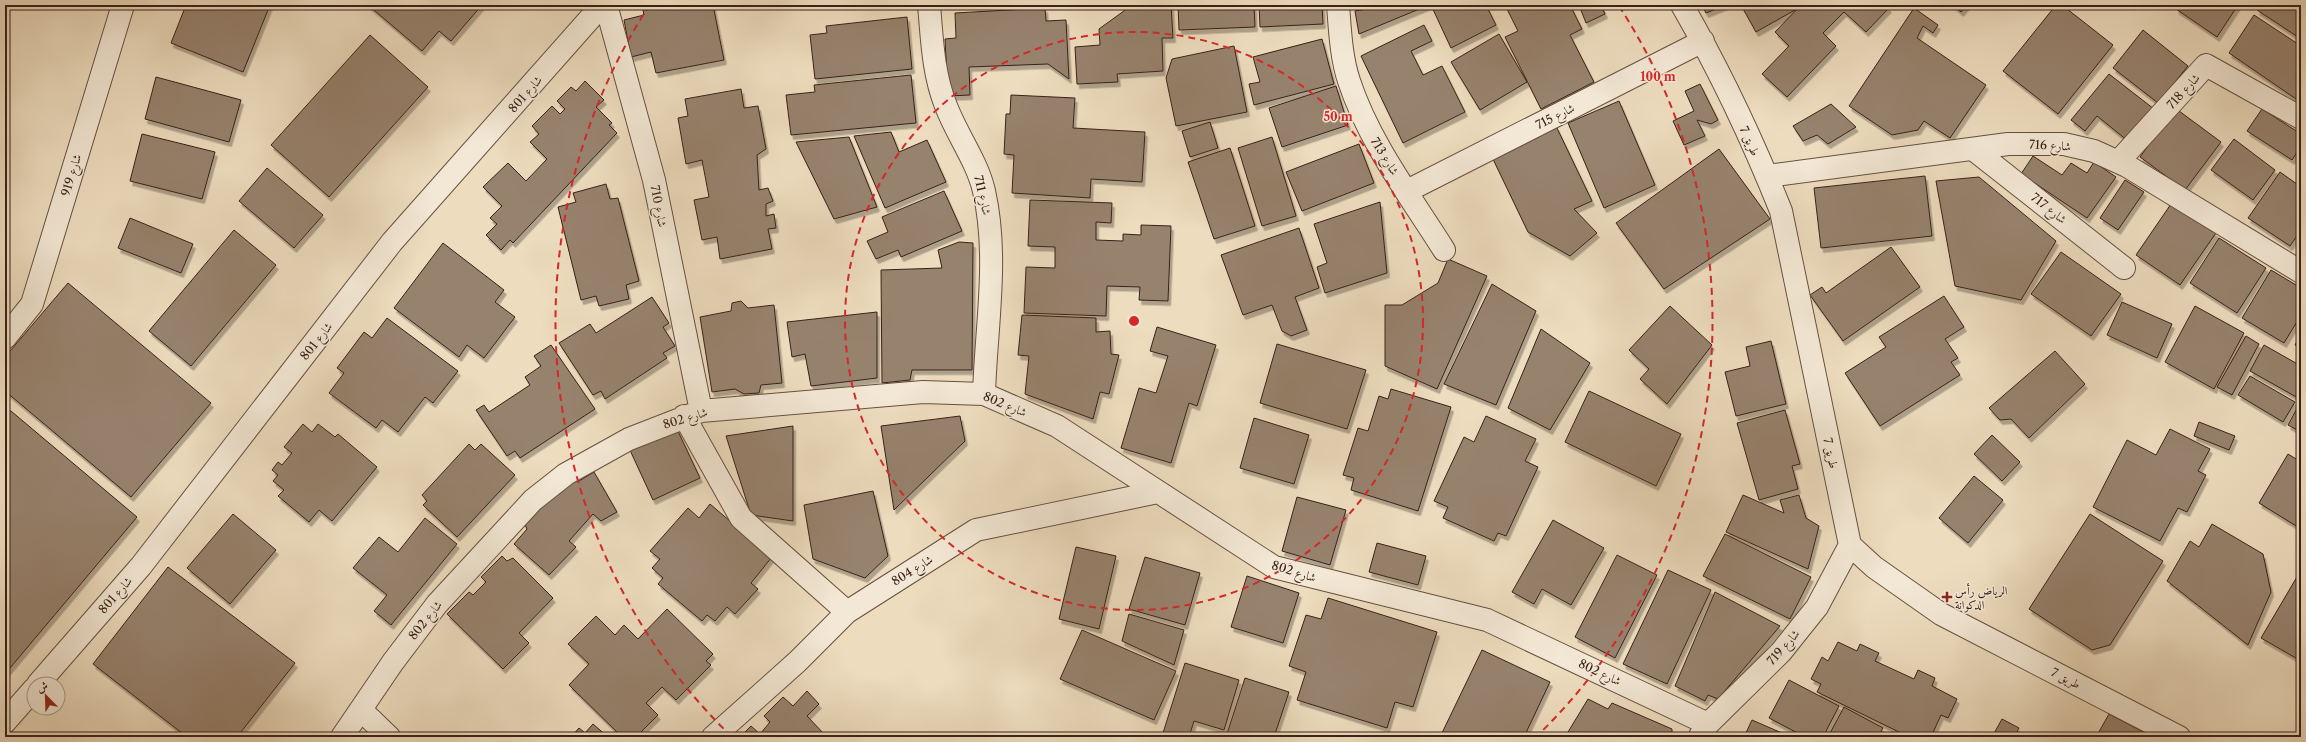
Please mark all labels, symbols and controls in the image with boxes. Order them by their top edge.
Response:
text: 100 m [1640,69,1676,84]
street label: شارع 718 [2163,70,2206,114]
street label: شارع 801 [505,72,548,118]
street label: شارع 715 [1533,100,1579,136]
text: 50 m [1323,109,1353,124]
street label: 7 طريق [1736,124,1763,159]
street label: شارع 713 [1364,134,1402,180]
street label: شارع 716 [2028,136,2072,158]
street label: شارع 919 [58,152,88,199]
street label: شارع 711 [967,174,995,217]
street label: شارع 710 [644,184,670,229]
street label: شارع 717 [2026,189,2070,230]
centre of rings [1127,314,1141,328]
street label: شارع 801 [297,319,339,365]
street label: شارع 802 [980,388,1029,423]
street label: شارع 802 [661,404,710,436]
street label: 7 طريق [1819,436,1842,470]
street label: شارع 804 [889,551,938,592]
street label: شارع 802 [1269,557,1318,589]
street label: شارع 801 [95,573,138,619]
place label: الرياض رأس الدكوانة [1955,583,2008,613]
marker: الرياض رأس الدكوانة [1942,592,1952,602]
street label: شارع 802 [405,597,448,645]
street label: شارع 719 [1764,626,1806,670]
street label: شارع 802 [1574,656,1624,692]
street label: 7 طريق [2048,664,2083,693]
north arrow [26,676,66,716]
text: ش [34,678,50,695]

